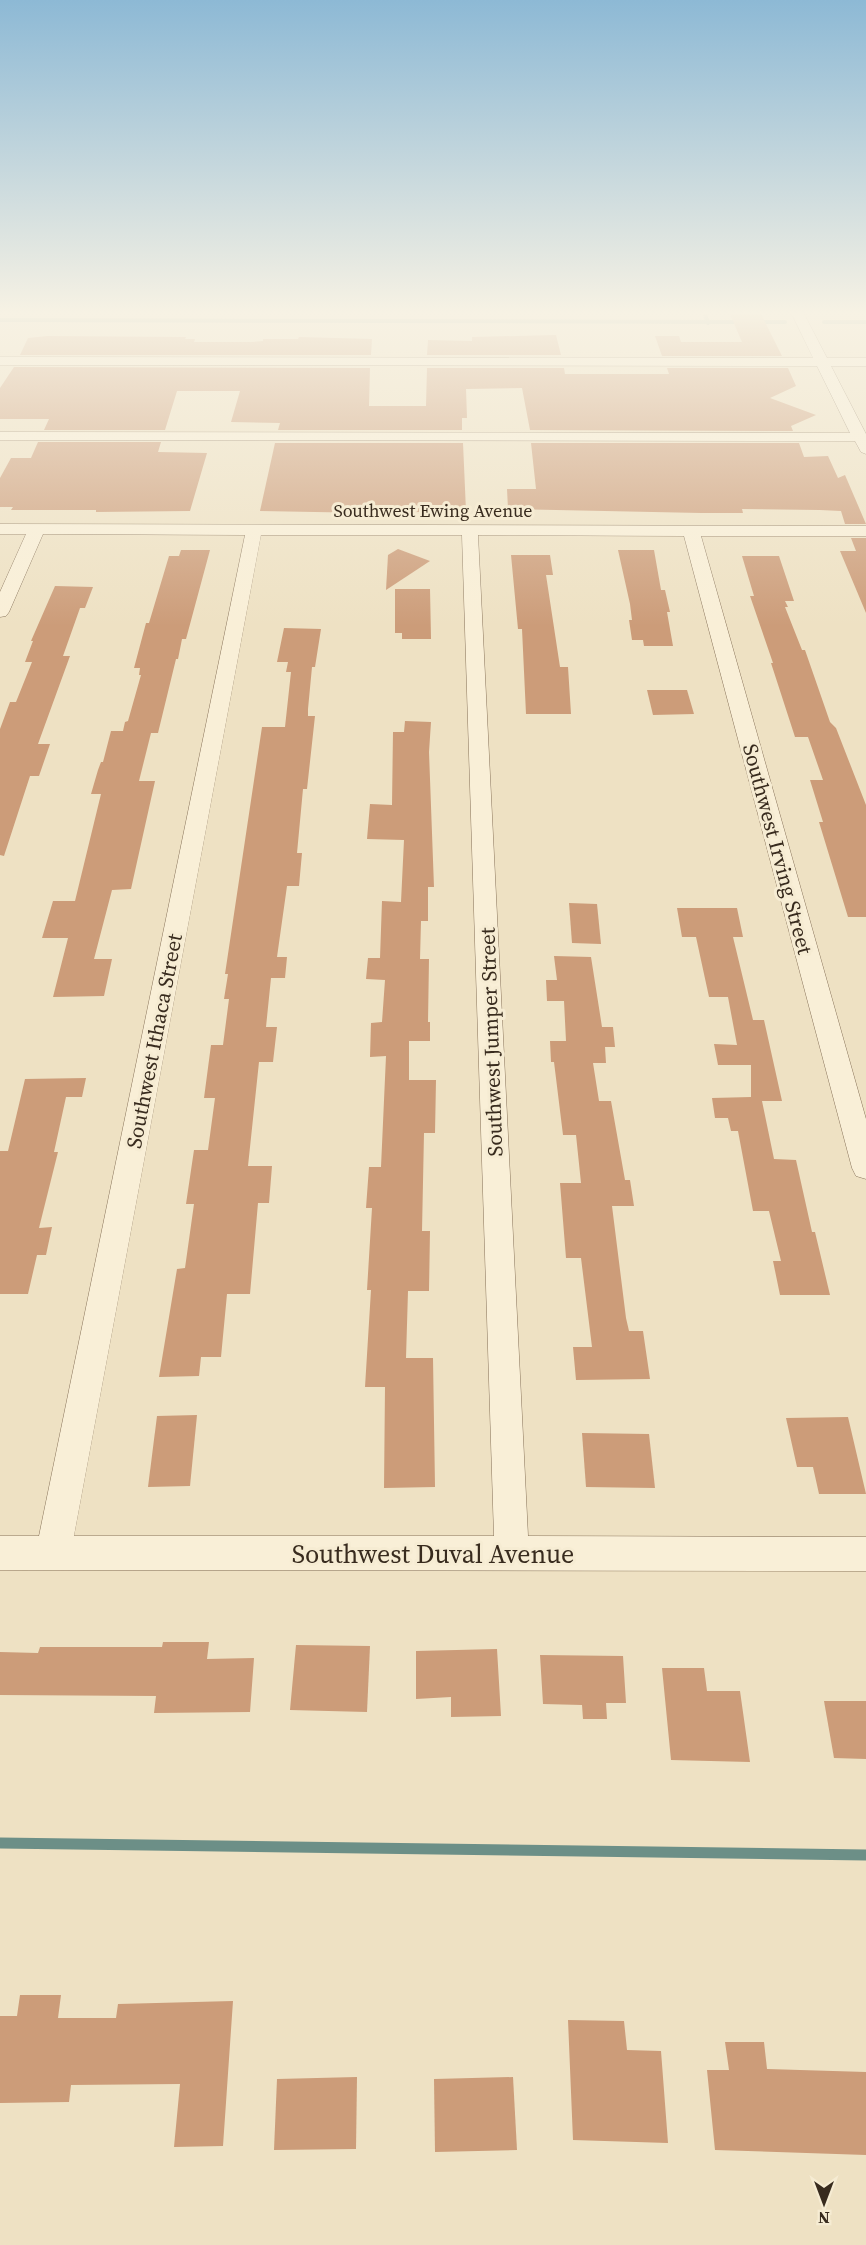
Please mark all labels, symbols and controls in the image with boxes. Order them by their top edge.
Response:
street label: Southwest Ewing Avenue [333,498,533,523]
street label: Southwest Irving Street [736,741,820,958]
street label: Southwest Jumper Street [473,927,509,1157]
street label: Southwest Ithaca Street [119,931,189,1151]
street label: Southwest Duval Avenue [292,1536,574,1572]
north arrow [794,2173,854,2233]
text: N [818,2207,830,2229]

